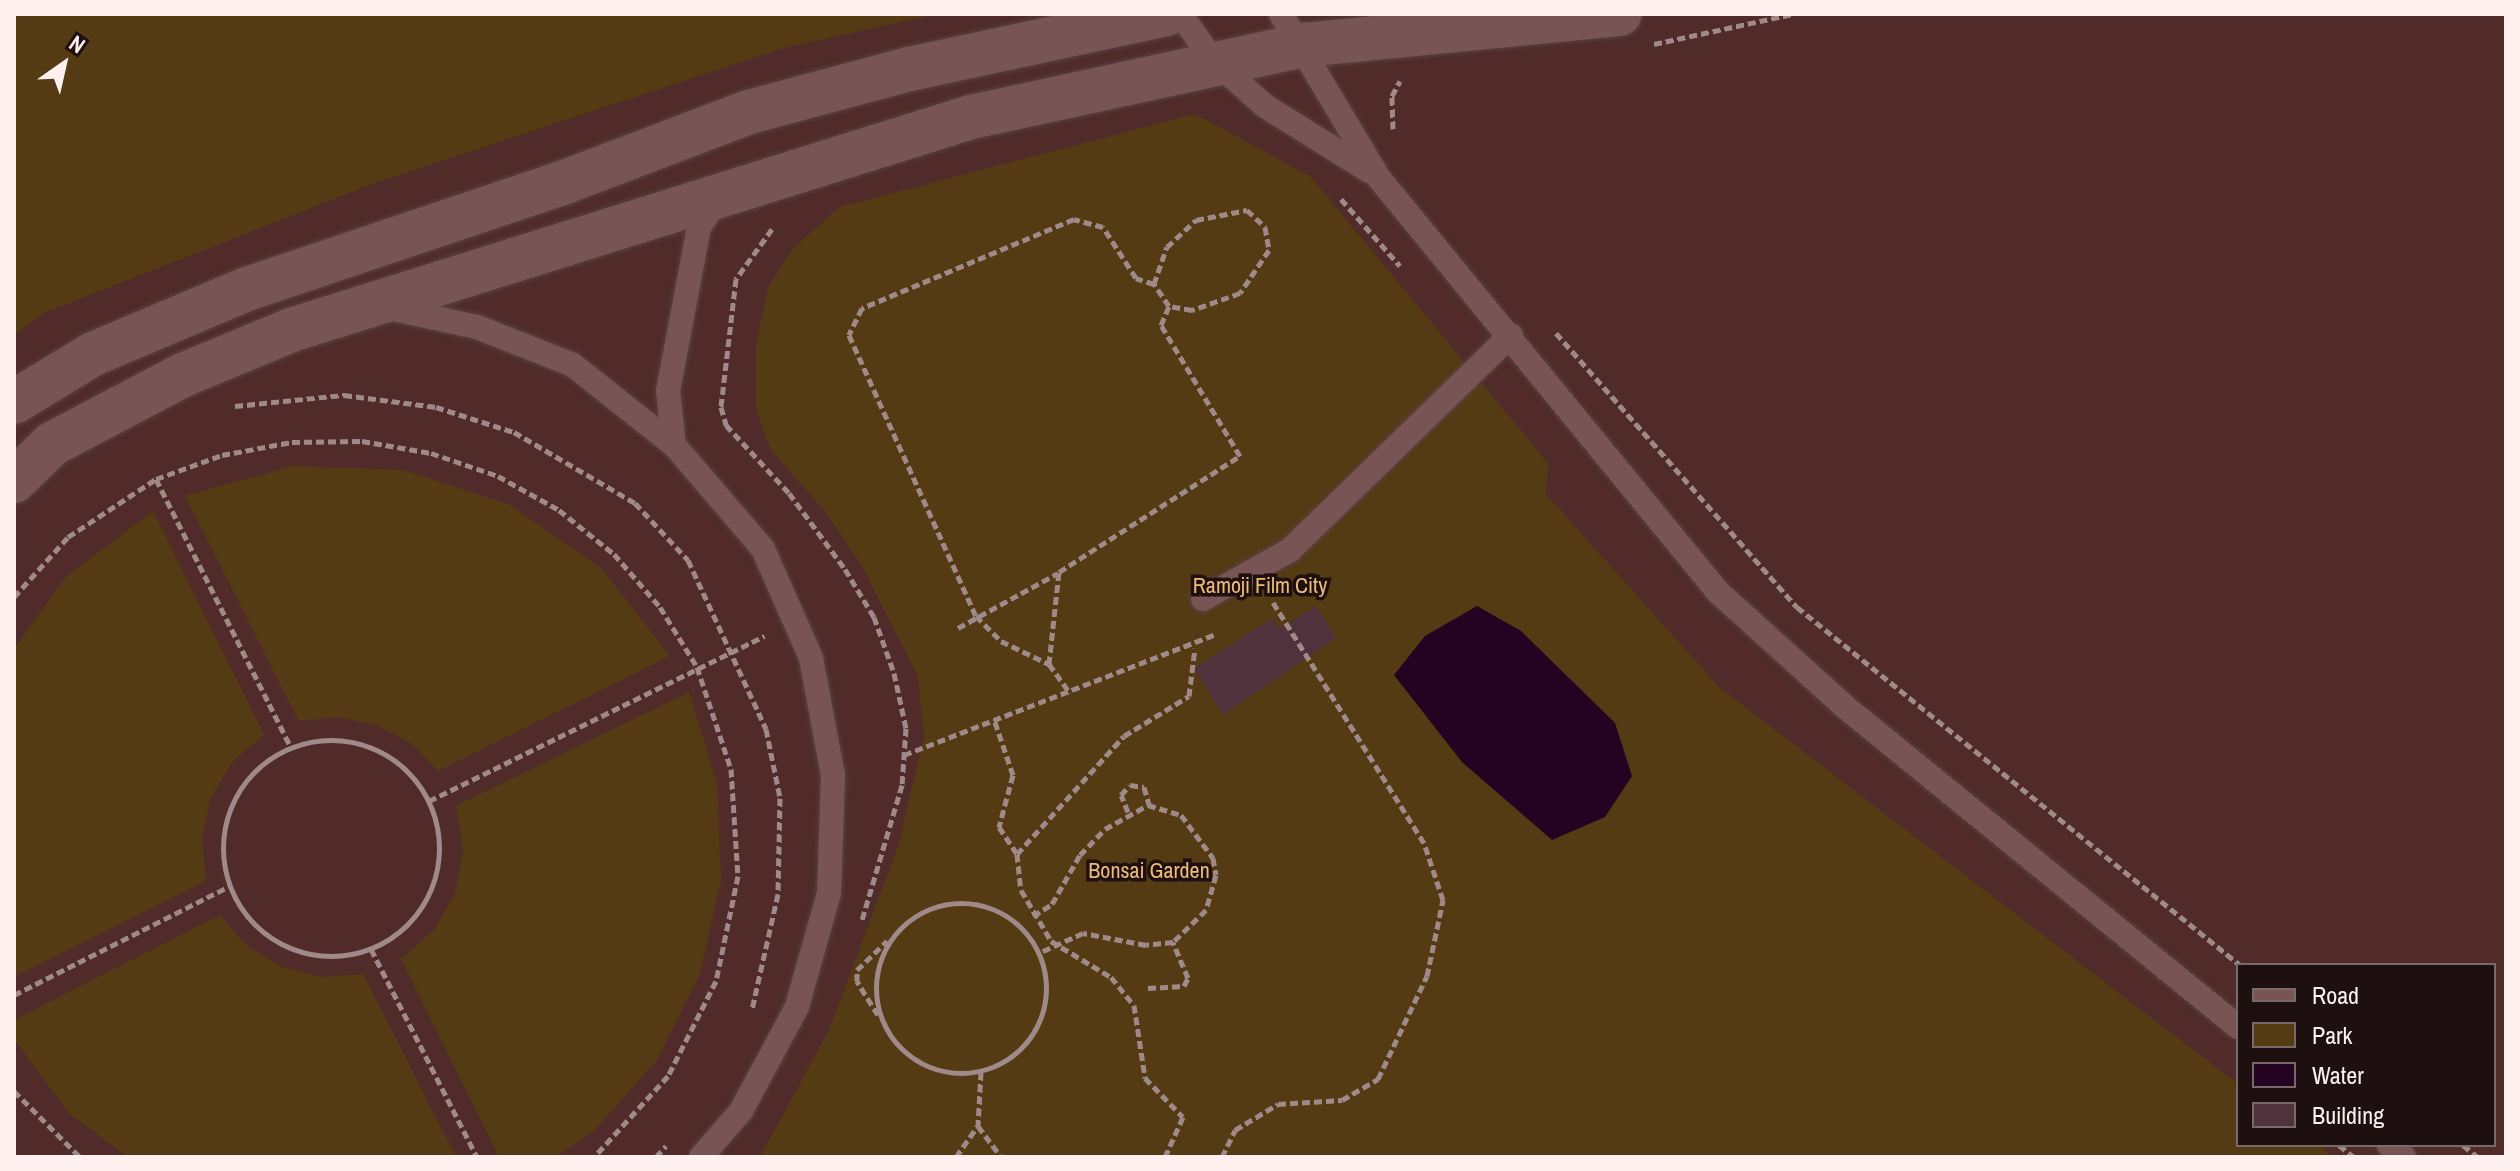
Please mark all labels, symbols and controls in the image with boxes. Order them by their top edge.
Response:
north arrow [24,24,104,104]
text: N [64,28,91,60]
park label: Ramoji Film City [1193,573,1327,599]
park label: Bonsai Garden [1088,858,1210,884]
legend [2236,963,2496,1147]
text: Road [2312,979,2359,1011]
text: Park [2312,1019,2352,1051]
text: Water [2312,1059,2364,1091]
text: Building [2312,1099,2384,1131]

